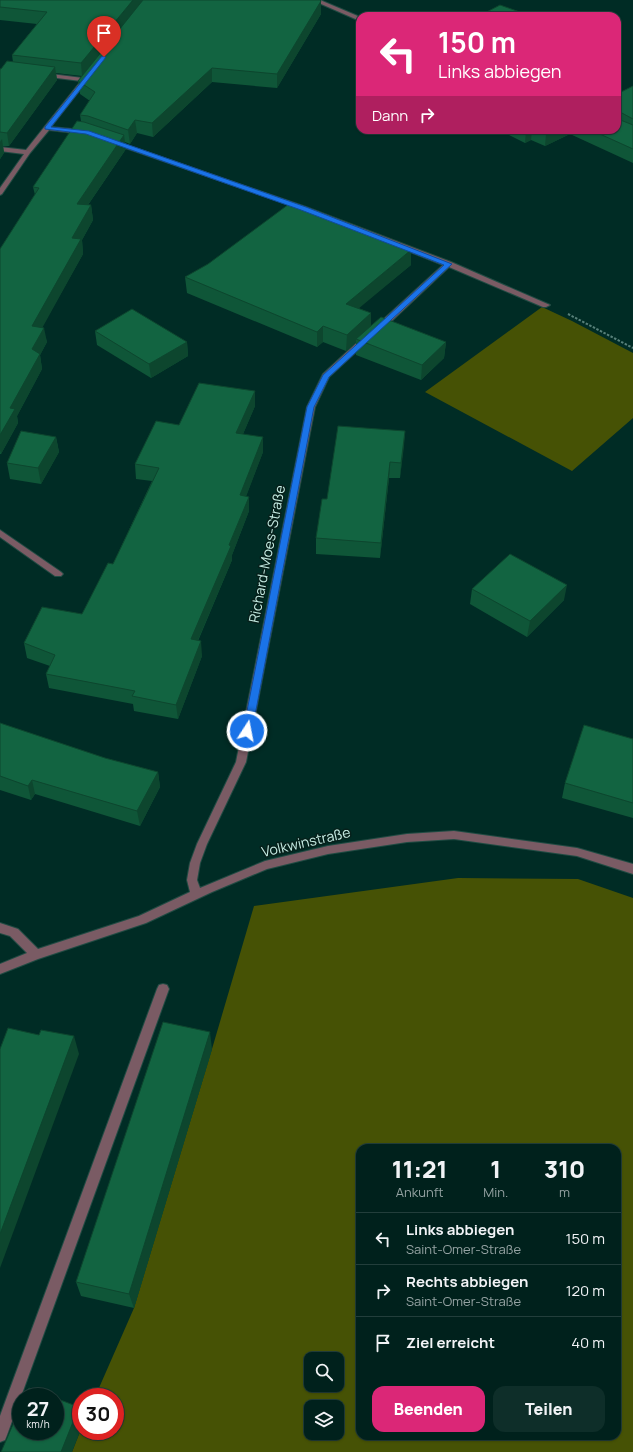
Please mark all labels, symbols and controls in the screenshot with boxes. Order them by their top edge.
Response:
pin [87,16,121,57]
icon: arrive [93,22,115,44]
text: 150 m [438,23,516,61]
icon: left [372,28,424,80]
text: Links abbiegen [438,59,562,83]
icon: right [416,104,438,126]
text: Dann [372,105,408,126]
street label: Richard-Moes-Straße [244,483,289,624]
position arrow [226,710,268,752]
street label: Volkwinstraße [260,822,352,861]
text: 11:21 [392,1152,448,1185]
text: 1 [490,1152,501,1185]
text: 310 [544,1152,585,1185]
text: Ankunft [396,1183,443,1201]
text: Min. [483,1183,508,1201]
text: m [559,1183,570,1201]
text: Links abbiegen [406,1219,514,1240]
icon: left [372,1228,394,1250]
text: 150 m [566,1228,605,1249]
text: Saint-Omer-Straße [406,1240,521,1258]
text: Rechts abbiegen [406,1271,528,1292]
icon: right [372,1280,394,1302]
text: 120 m [566,1280,605,1301]
text: Saint-Omer-Straße [406,1292,521,1310]
icon: arrive [372,1332,394,1354]
text: Ziel erreicht [406,1332,495,1353]
text: 40 m [571,1332,605,1353]
map controls [304,1352,344,1440]
button: search [304,1352,344,1392]
button: Beenden [372,1386,485,1432]
button: Teilen [493,1386,605,1432]
speed limit sign: 30 [72,1388,124,1440]
text: 27 [27,1395,49,1422]
button: layers [304,1400,344,1440]
text: km/h [26,1417,50,1431]

